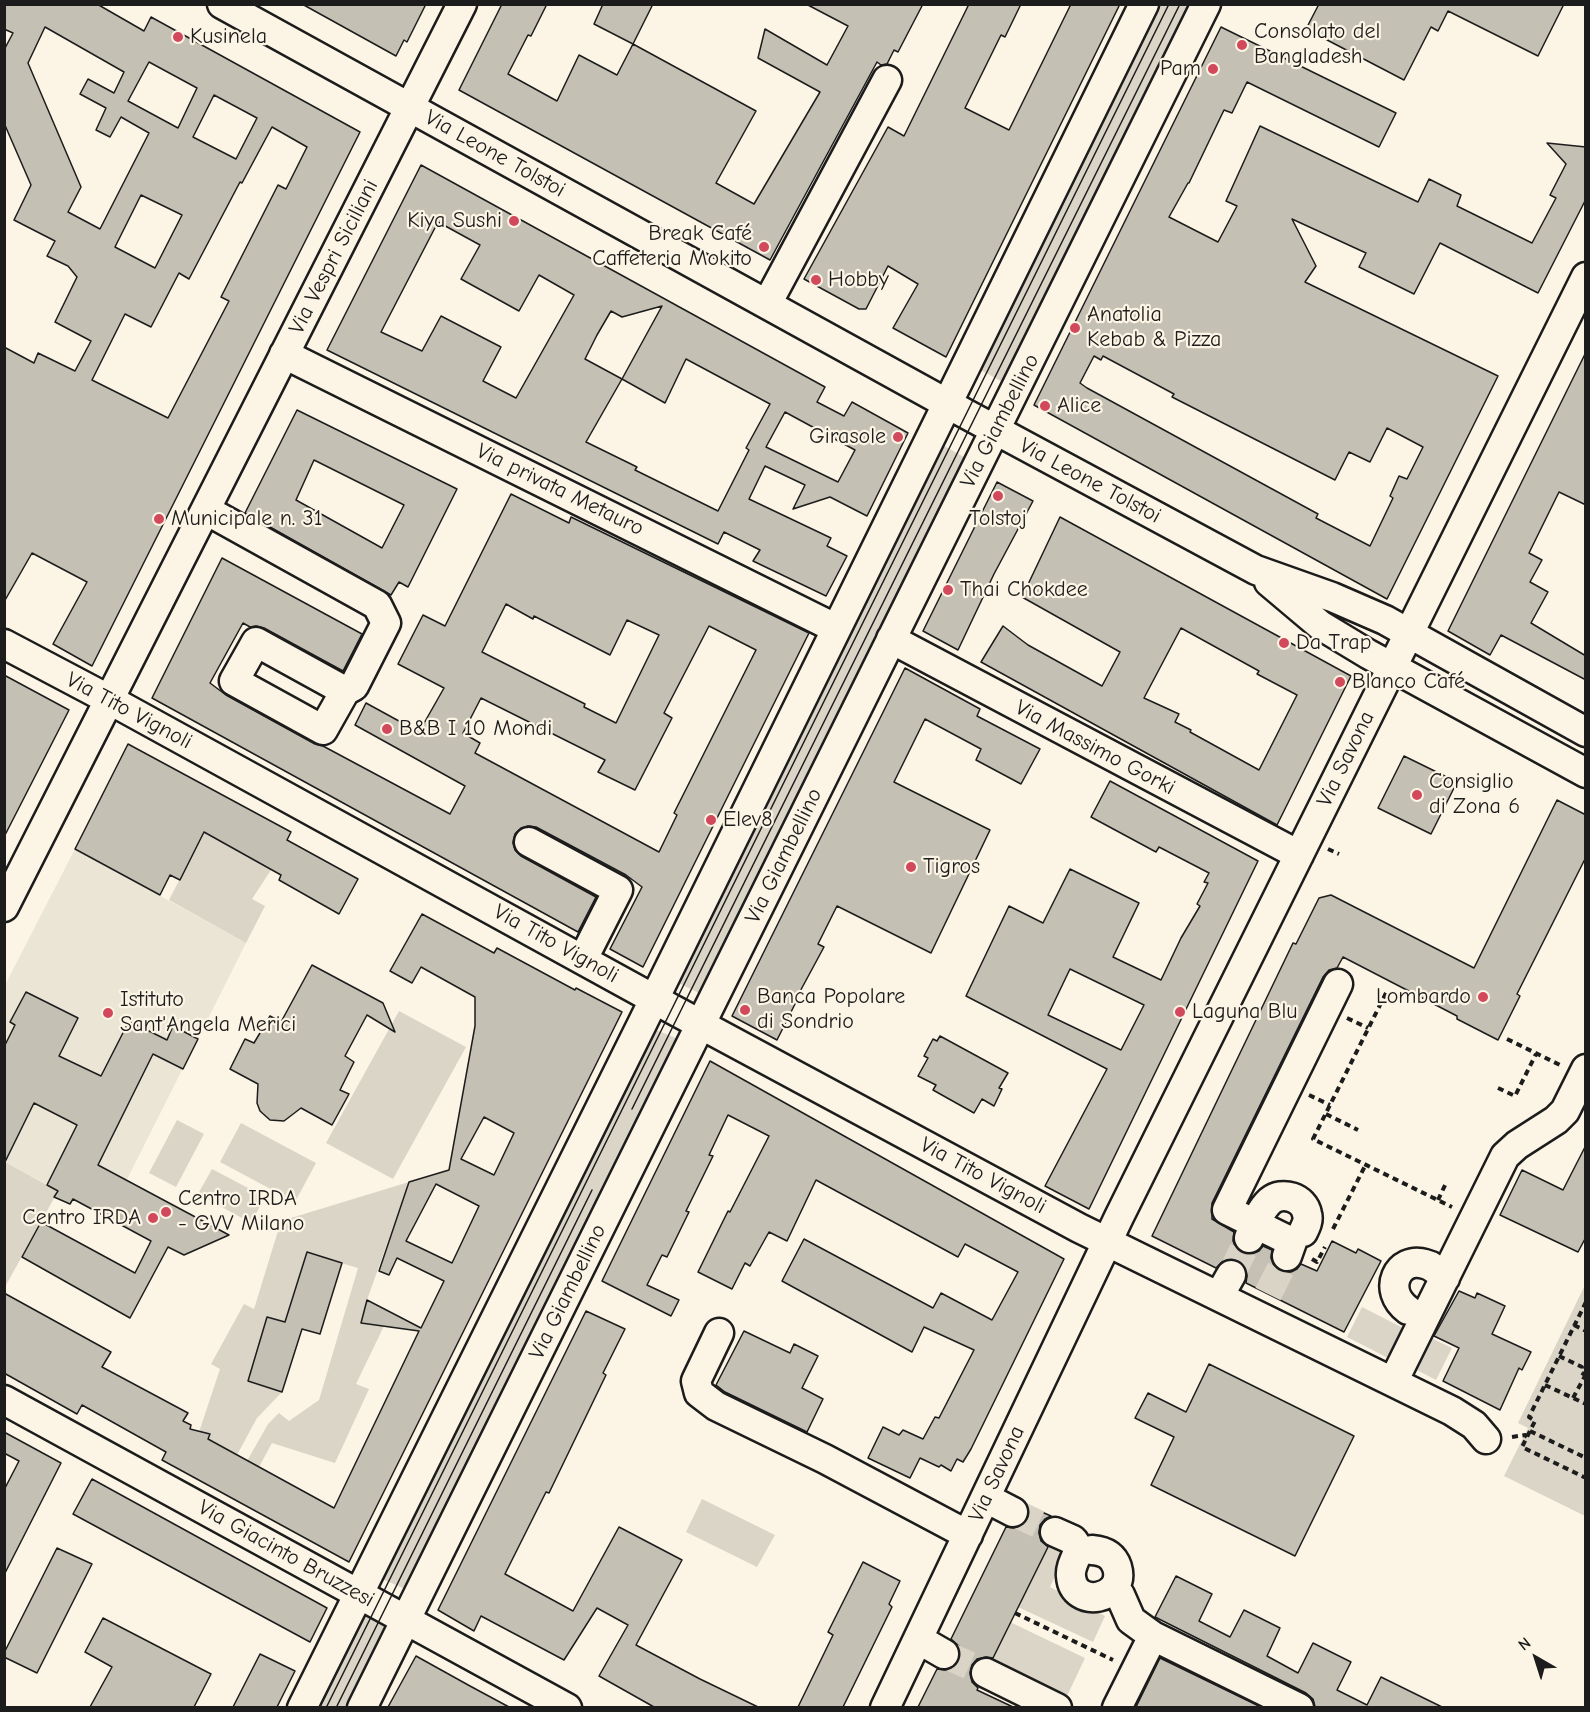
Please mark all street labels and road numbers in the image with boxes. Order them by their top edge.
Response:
street label: Via Leone Tolstoi [420,104,570,204]
street label: Via Vespri Siciliani [284,175,384,339]
street label: Via Giambellino [955,350,1045,492]
street label: Via Leone Tolstoi [1015,433,1165,529]
street label: Via privata Metauro [472,438,648,542]
street label: Via Tito Vignoli [62,667,196,755]
street label: Via Massimo Gorki [1010,695,1180,801]
street label: Via Savona [1312,707,1380,811]
street label: Via Giambellino [740,784,828,928]
street label: Via Tito Vignoli [489,899,623,989]
street label: Via Tito Vignoli [916,1132,1050,1220]
street label: Via Giambellino [524,1220,612,1364]
street label: Via Savona [963,1422,1031,1526]
street label: Via Giacinto Bruzzesi [193,1495,379,1613]

